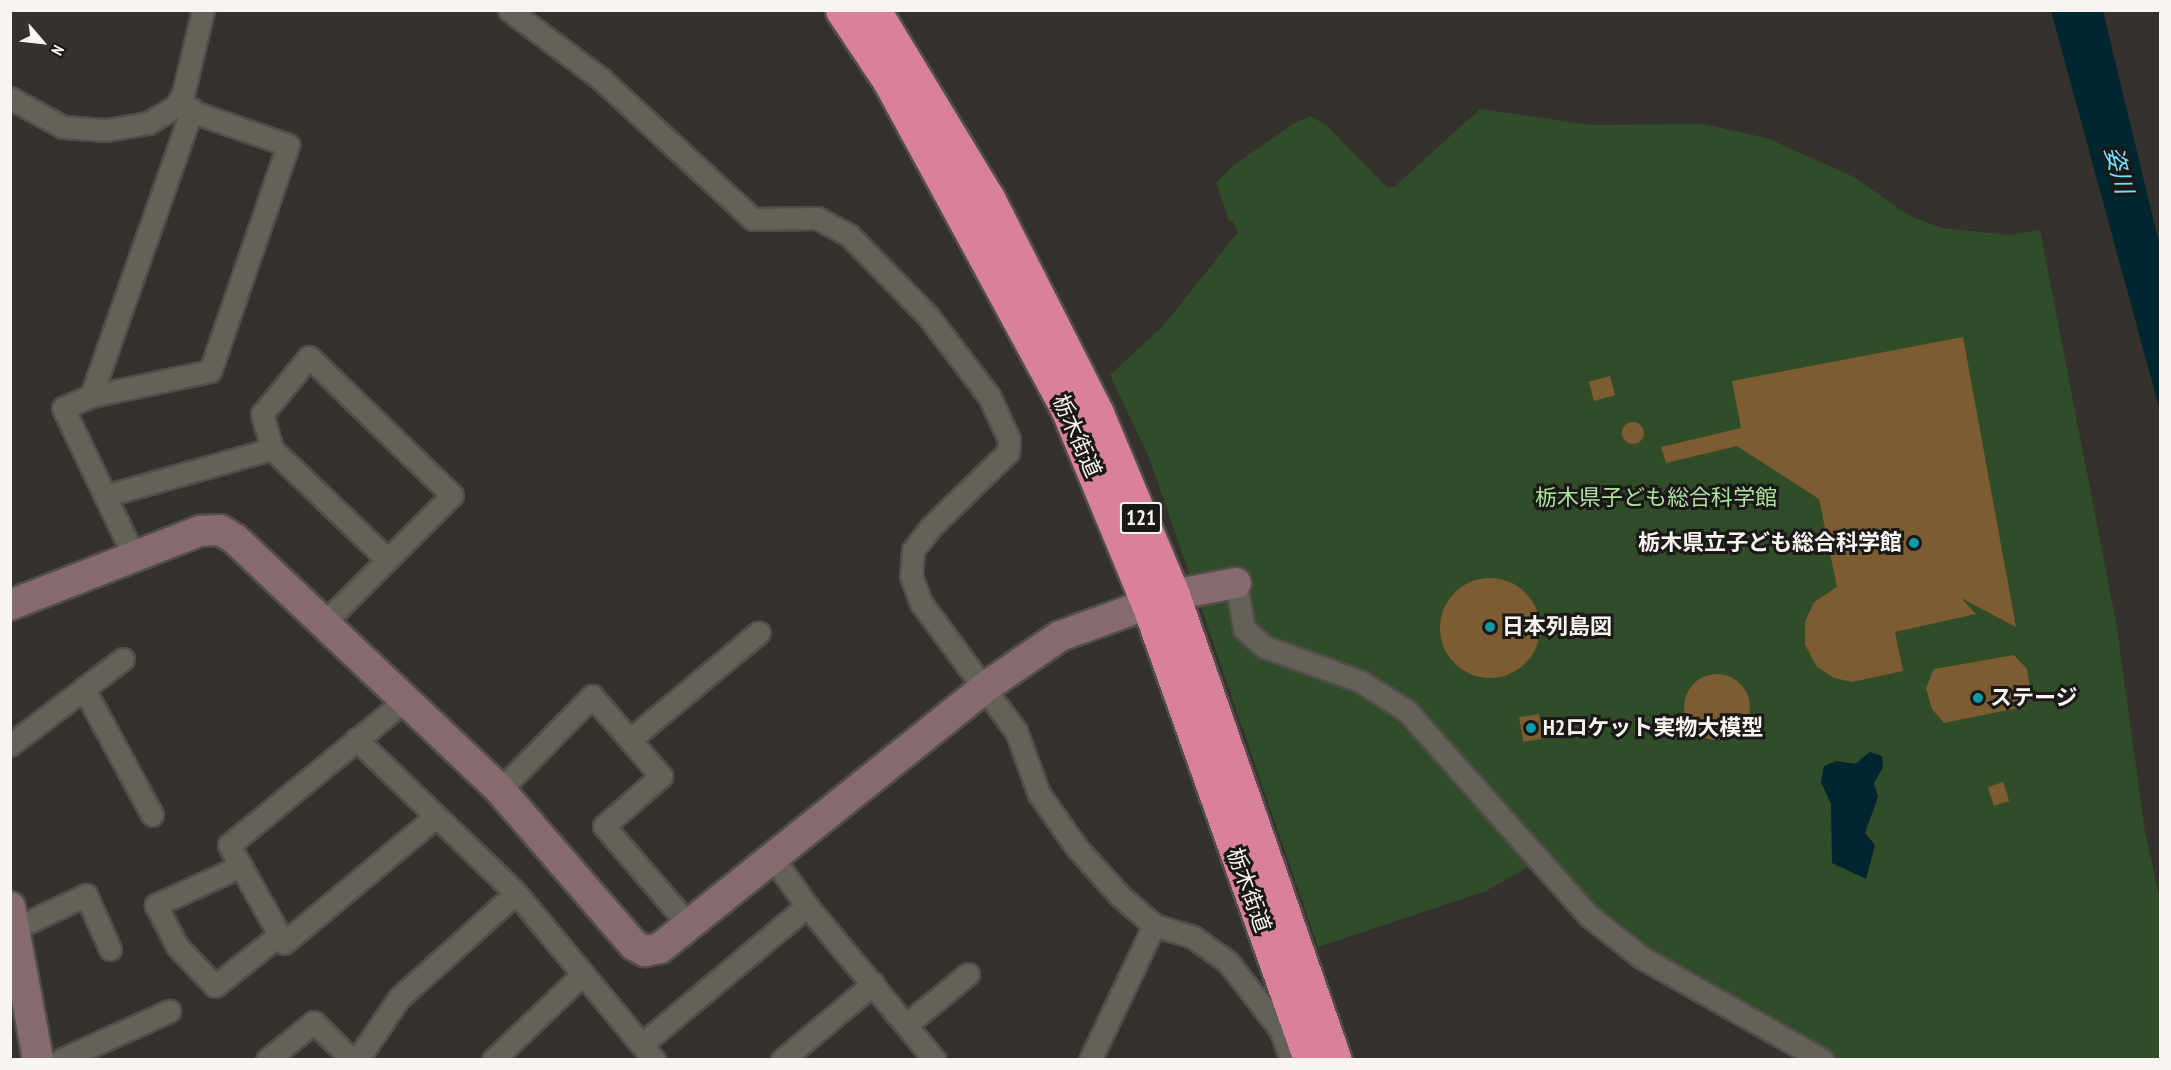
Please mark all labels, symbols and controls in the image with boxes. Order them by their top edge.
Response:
north arrow [12,12,72,72]
text: N [47,42,69,59]
water label: 姿川 [2099,143,2139,197]
street label: 栃木街道 [1047,390,1107,482]
park label: 栃木県子ども総合科学館 [1535,485,1777,511]
road number: 121 [1118,500,1164,536]
place label: 栃木県立子ども総合科学館 [1638,530,1902,556]
marker: 栃木県立子ども総合科学館 [1907,536,1921,550]
place label: 日本列島図 [1502,614,1612,640]
marker: 日本列島図 [1483,620,1497,634]
place label: ステージ [1990,685,2078,711]
marker: ステージ [1971,691,1985,705]
place label: H2ロケット実物大模型 [1543,715,1763,741]
marker: H2ロケット実物大模型 [1524,721,1538,735]
street label: 栃木街道 [1222,844,1276,936]

